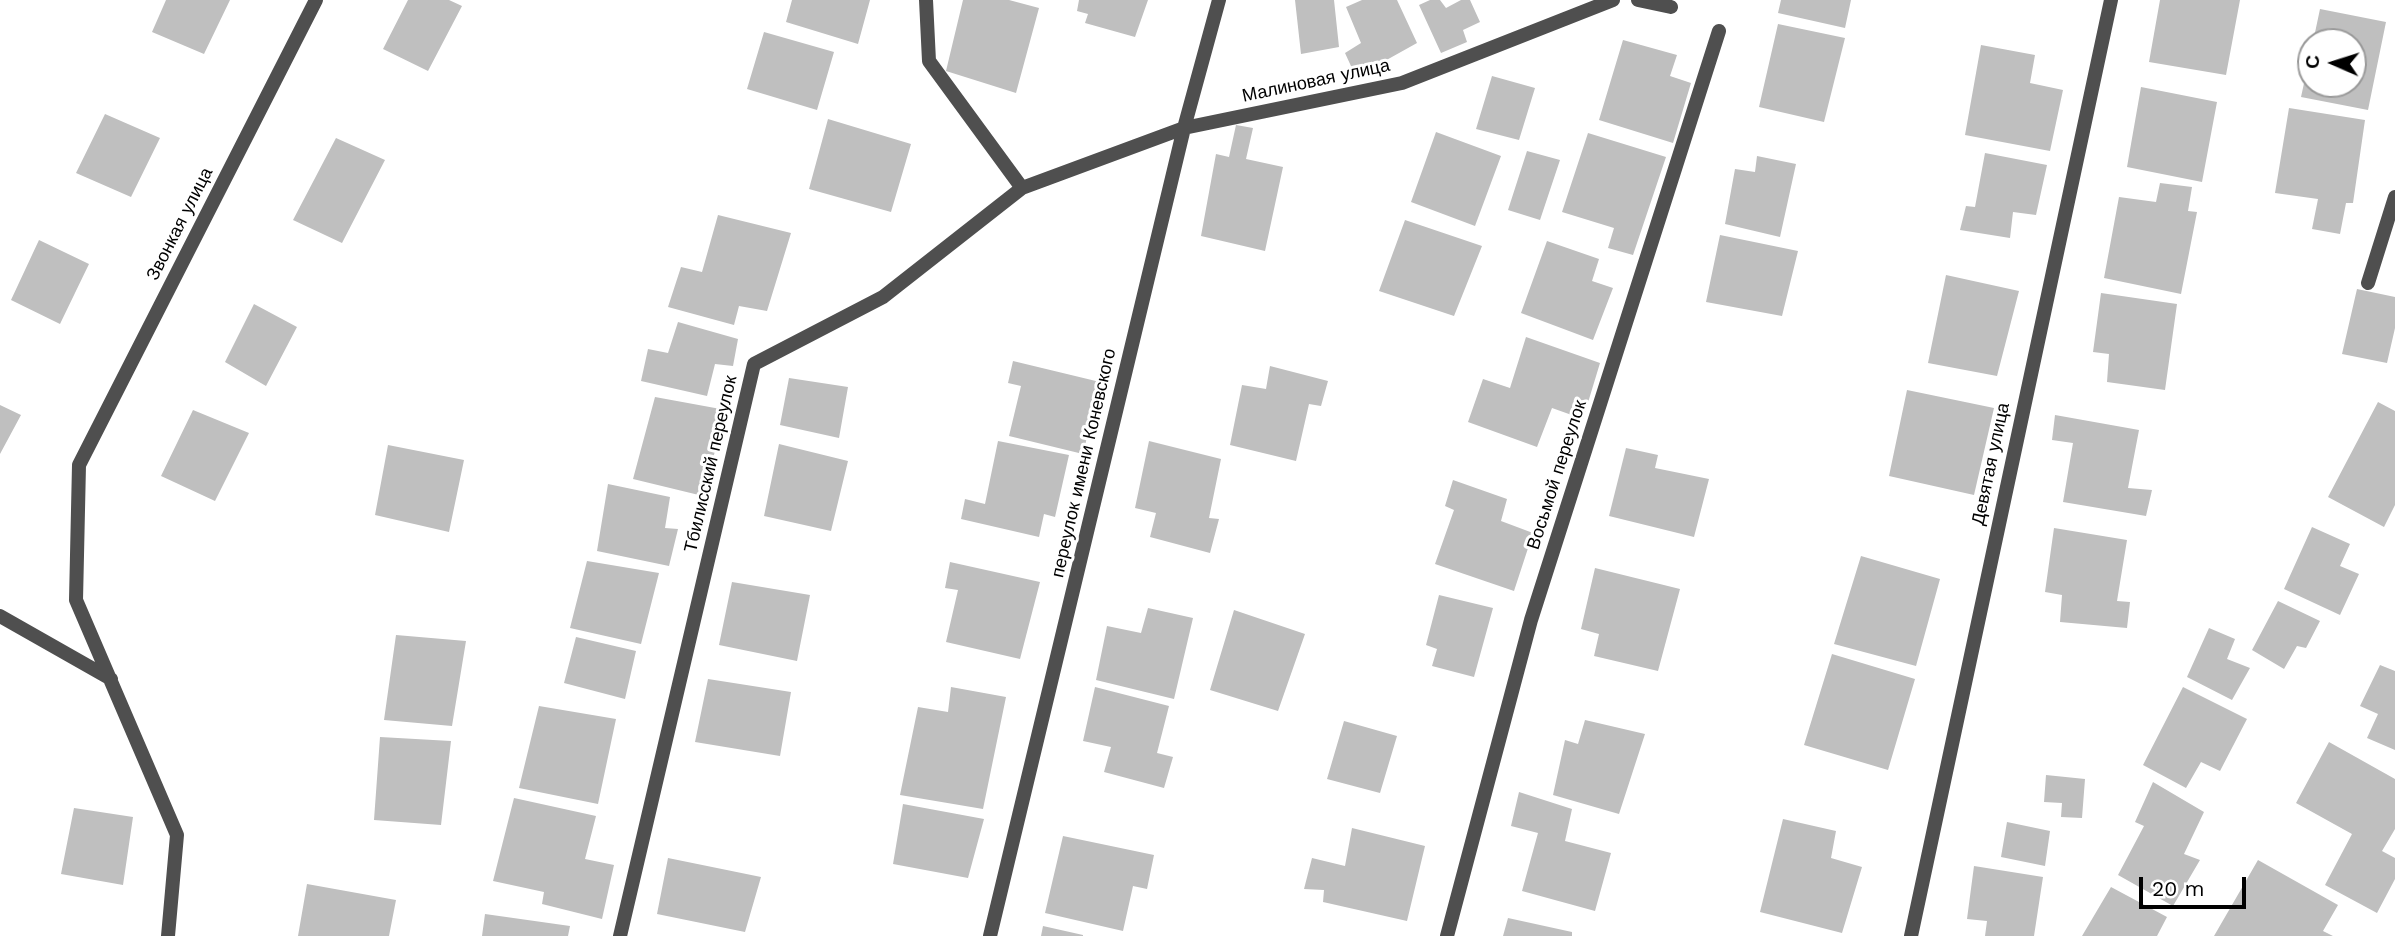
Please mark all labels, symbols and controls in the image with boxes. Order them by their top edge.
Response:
north arrow [2297,28,2367,98]
street label: Малиновая улица [1240,55,1392,107]
text: С [2301,55,2324,69]
street label: Звонкая улица [142,164,218,284]
street label: переулок имени Коневского [1047,346,1121,580]
street label: Тбилисский переулок [680,373,742,555]
street label: Восьмой переулок [1523,398,1591,552]
street label: Девятая улица [1967,401,2015,527]
scale bar [2143,862,2250,906]
text: 20 m [2152,876,2204,901]

